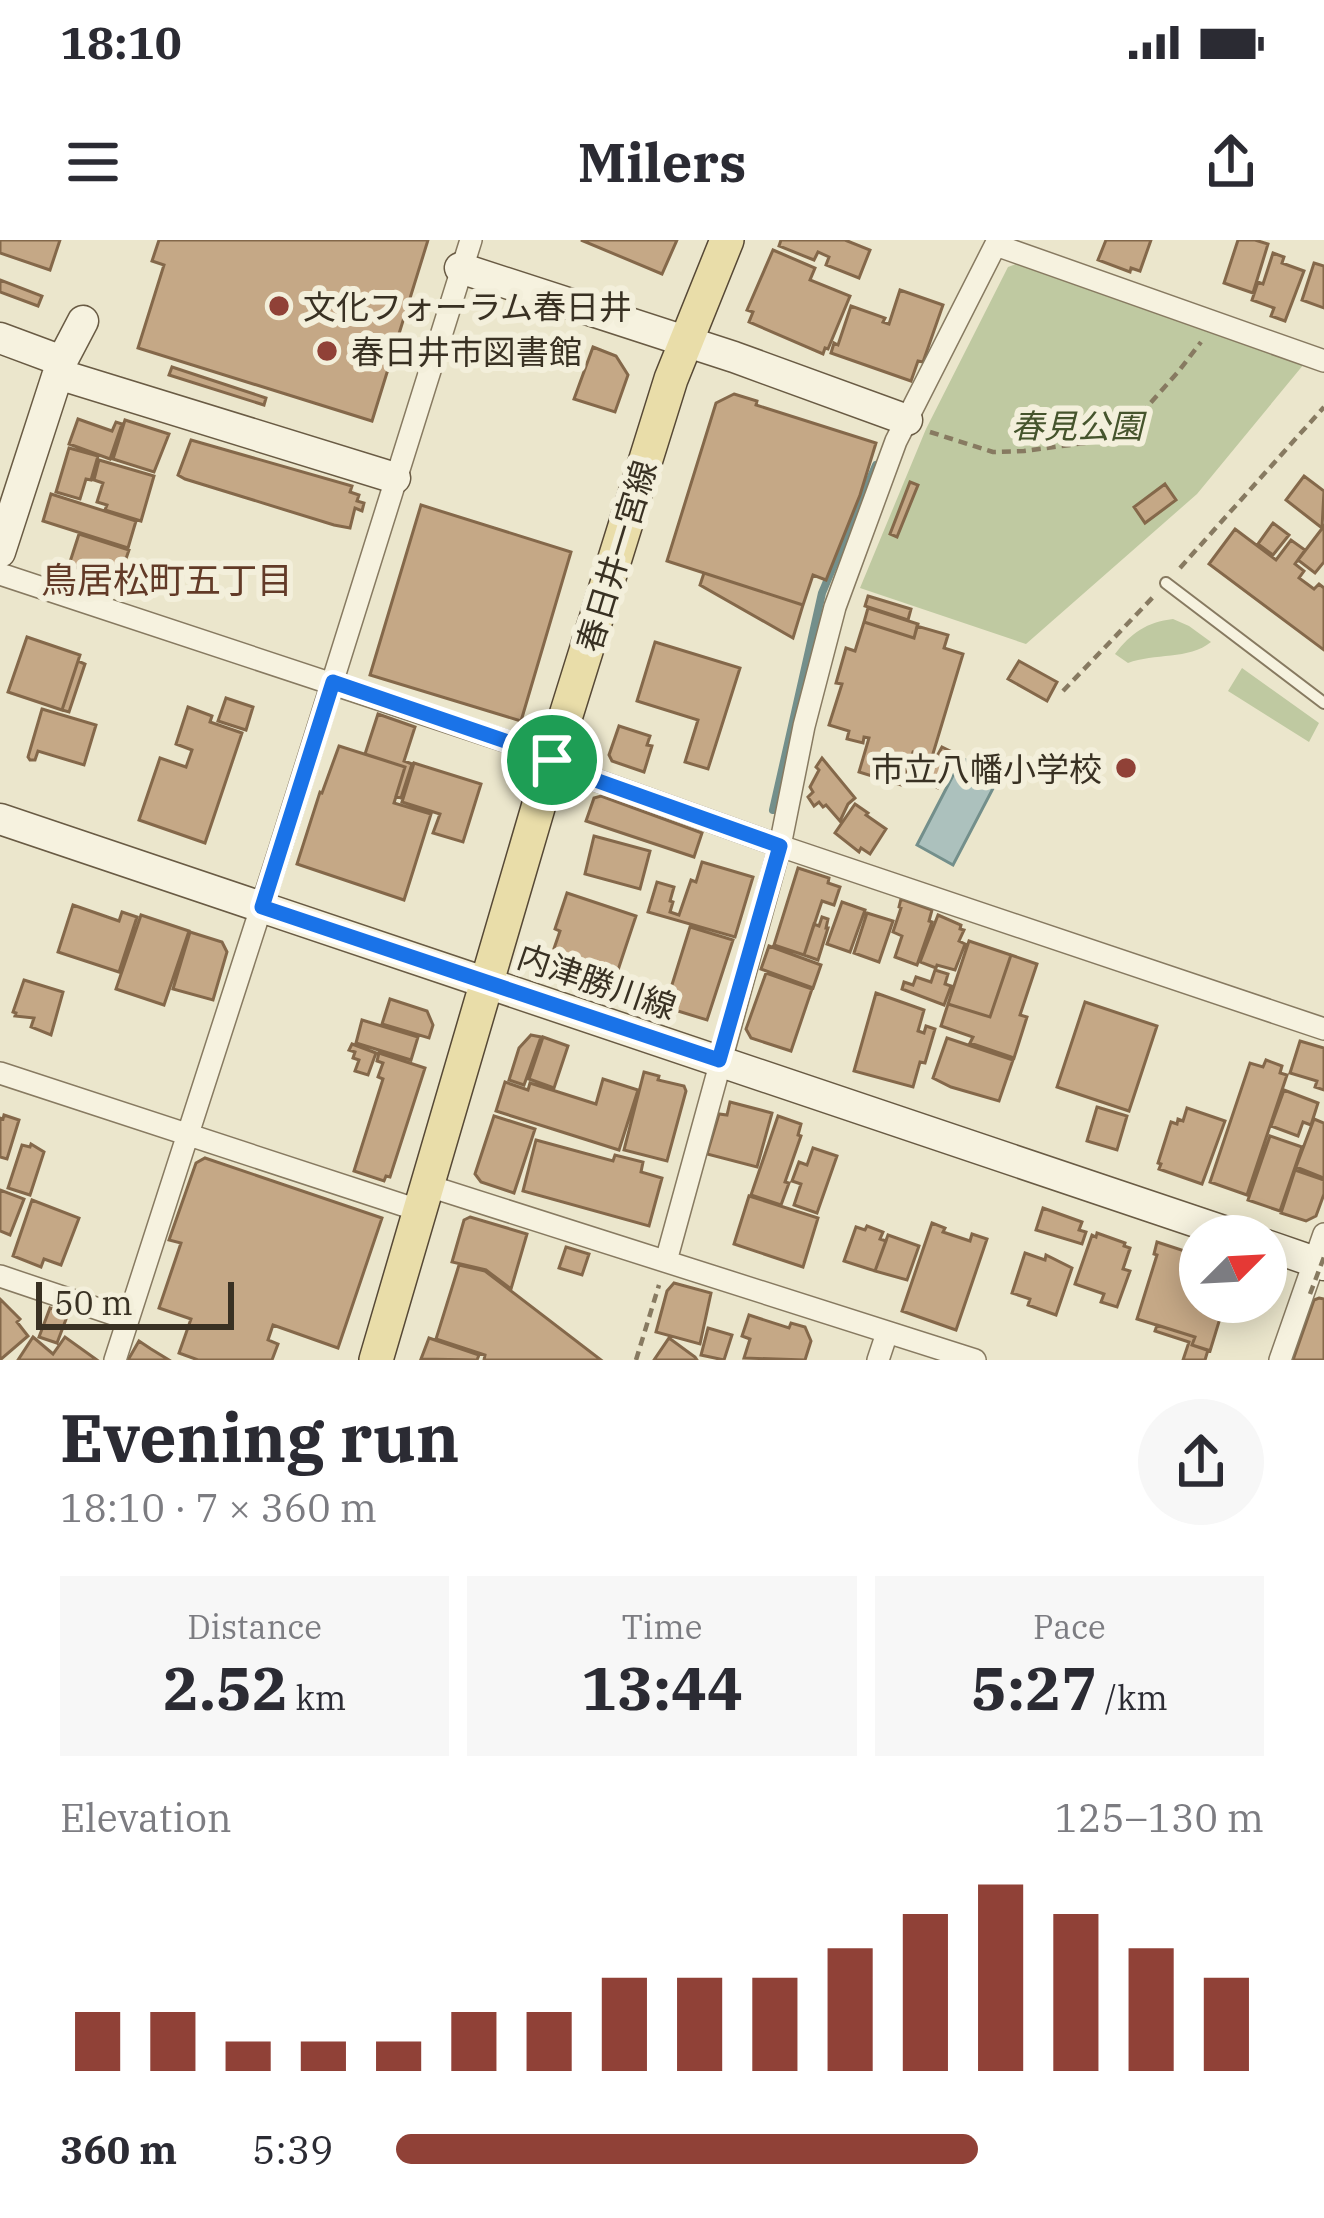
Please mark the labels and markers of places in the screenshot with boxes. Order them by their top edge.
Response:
place label: 文化フォーラム春日井 [303,285,632,328]
marker: 文化フォーラム春日井 [266,293,292,319]
place label: 春日井市図書館 [351,330,582,373]
marker: 春日井市図書館 [314,338,340,364]
pin [501,709,603,811]
place label: 市立八幡小学校 [871,747,1102,790]
marker: 市立八幡小学校 [1113,755,1139,781]

